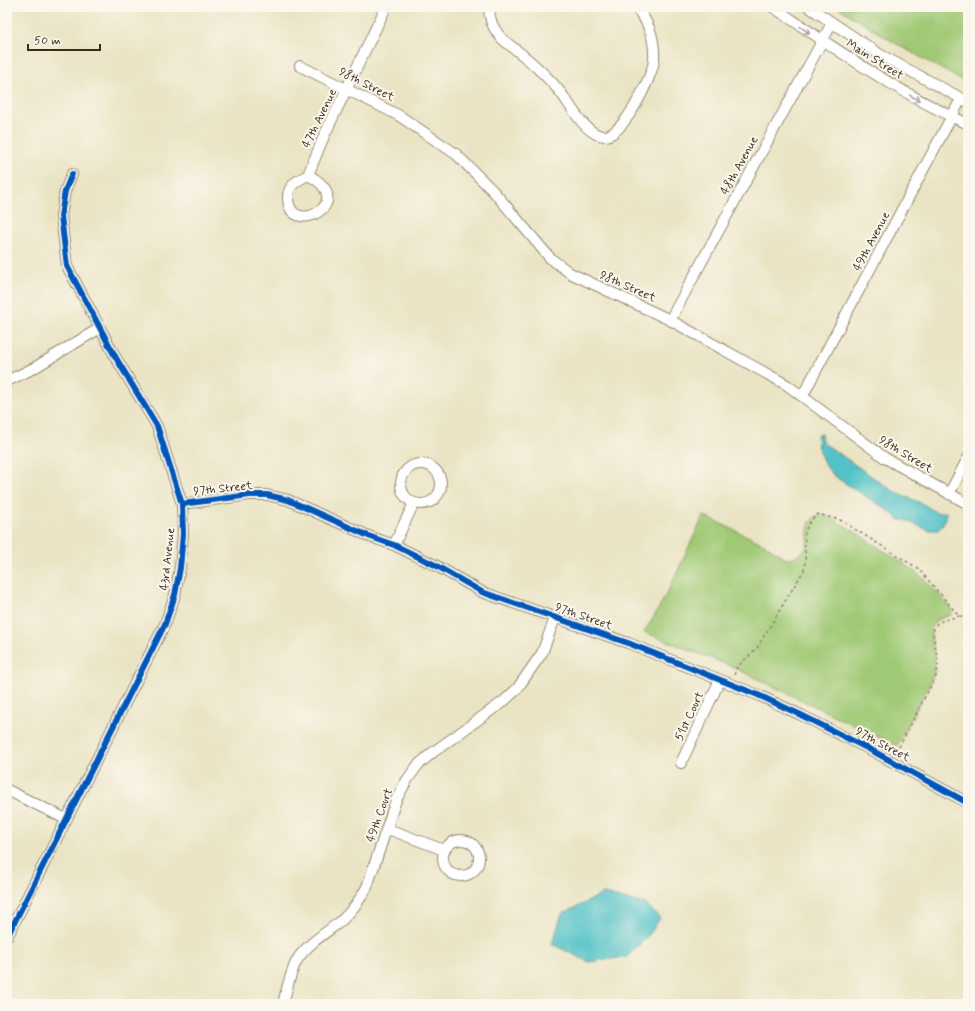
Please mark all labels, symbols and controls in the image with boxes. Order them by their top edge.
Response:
one-way arrow [799,25,810,34]
scale bar [28,26,100,52]
text: 50 m [34,33,61,49]
street label: Main Street [843,36,906,84]
street label: 98th Street [336,64,397,106]
street label: 47th Avenue [299,86,341,151]
one-way arrow [909,94,921,102]
street label: 48th Avenue [717,133,763,198]
street label: 49th Avenue [850,209,894,274]
street label: 98th Street [597,267,658,306]
street label: 98th Street [876,433,935,477]
street label: 97th Street [193,478,254,500]
street label: 43rd Avenue [157,527,179,591]
street label: 97th Street [553,600,614,634]
street label: 51st Court [672,689,708,744]
street label: 97th Street [852,724,913,766]
street label: 49th Court [363,786,397,845]

